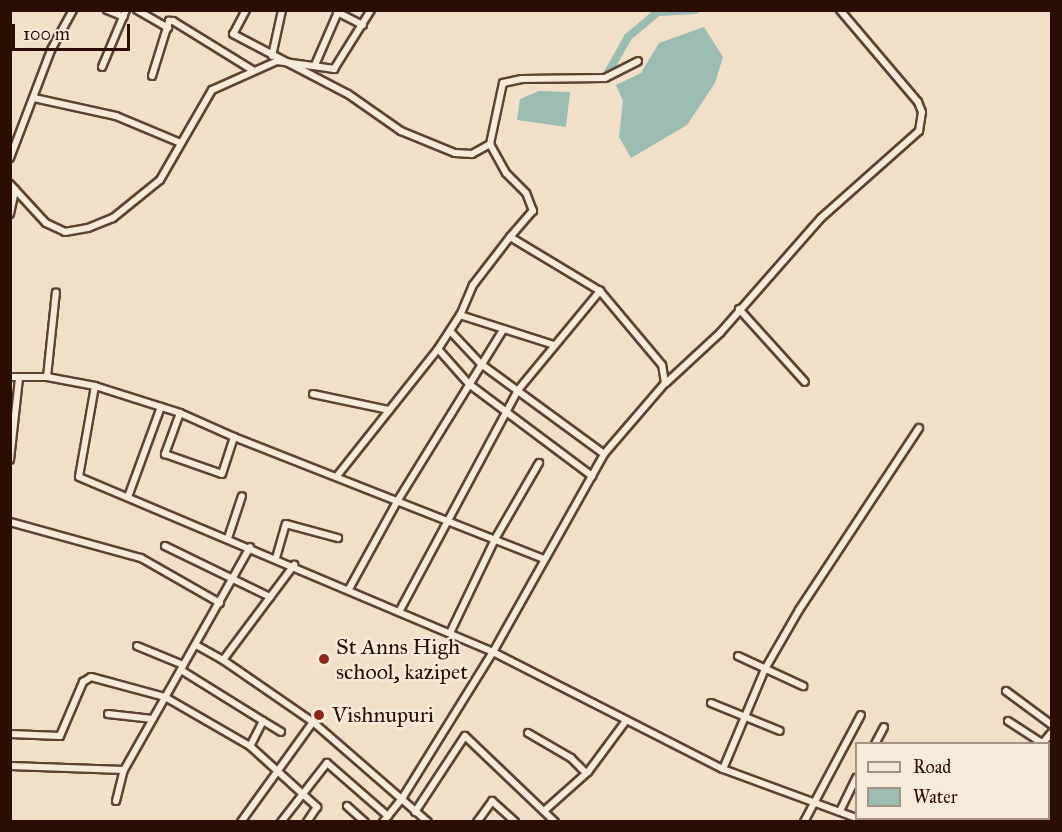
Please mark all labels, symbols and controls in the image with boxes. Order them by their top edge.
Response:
scale bar [15,12,134,50]
text: 100 m [23,23,70,45]
place label: St Anns High school, kazipet [336,633,468,684]
marker: St Anns High school, kazipet [317,652,331,666]
place label: Vishnupuri [332,702,434,728]
marker: Vishnupuri [310,706,328,724]
legend [855,742,1050,820]
text: Road [913,756,951,778]
text: Water [913,786,957,808]

